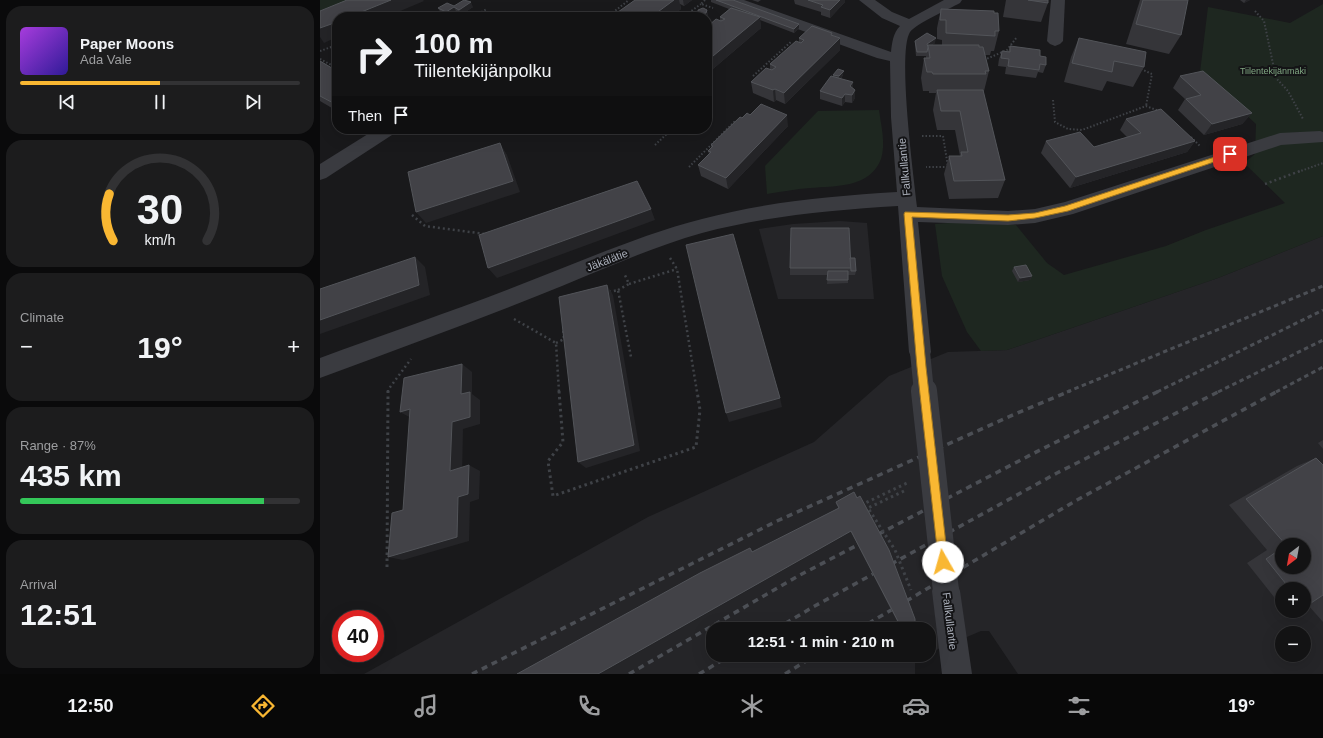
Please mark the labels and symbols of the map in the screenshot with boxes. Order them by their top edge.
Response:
park label: Tiilentekijänmäki [1240,66,1306,76]
pin [1213,137,1247,171]
street label: Fallkullantie [895,138,913,196]
street label: Jäkälätie [585,247,629,273]
north arrow [1275,538,1311,574]
position arrow [922,541,964,583]
street label: Fallkullantie [941,591,959,651]
speed limit sign: 40 [332,610,384,662]

